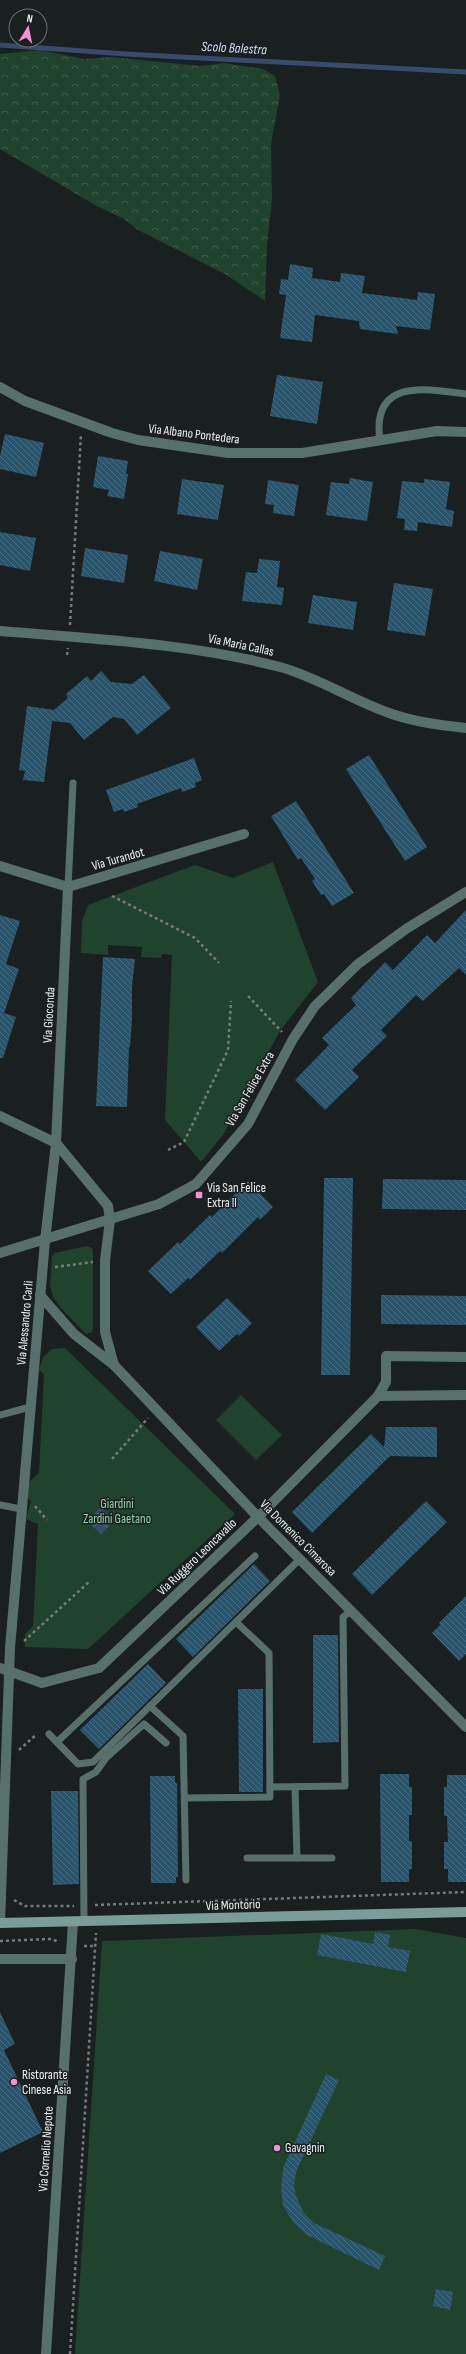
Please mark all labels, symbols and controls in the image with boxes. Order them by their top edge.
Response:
north arrow [8,8,48,48]
text: N [26,12,34,26]
water label: Scolo Balestra [201,38,268,58]
street label: Via Albano Pontedera [148,420,240,448]
street label: Via Maria Callas [207,630,276,660]
street label: Via Turandot [90,844,146,874]
street label: Via Gioconda [40,987,58,1043]
street label: Via San Felice Extra [222,1049,278,1129]
place label: Via San Felice Extra II [207,1180,266,1211]
marker: Via San Felice Extra II [194,1190,204,1200]
street label: Via Alessandro Carli [13,1280,37,1366]
park label: Giardini Zardini Gaetano [83,1496,151,1527]
street label: Via Domenico Cimarosa [256,1496,340,1580]
street label: Via Ruggero Leoncavallo [154,1515,240,1599]
street label: Via Montorio [205,1896,261,1914]
place label: Ristorante Cinese Asia [22,2067,71,2098]
marker: Ristorante Cinese Asia [9,2077,19,2087]
street label: Via Cornelio Nepote [35,2106,57,2192]
place label: Gavagnin [285,2140,325,2156]
marker: Gavagnin [272,2143,282,2153]

